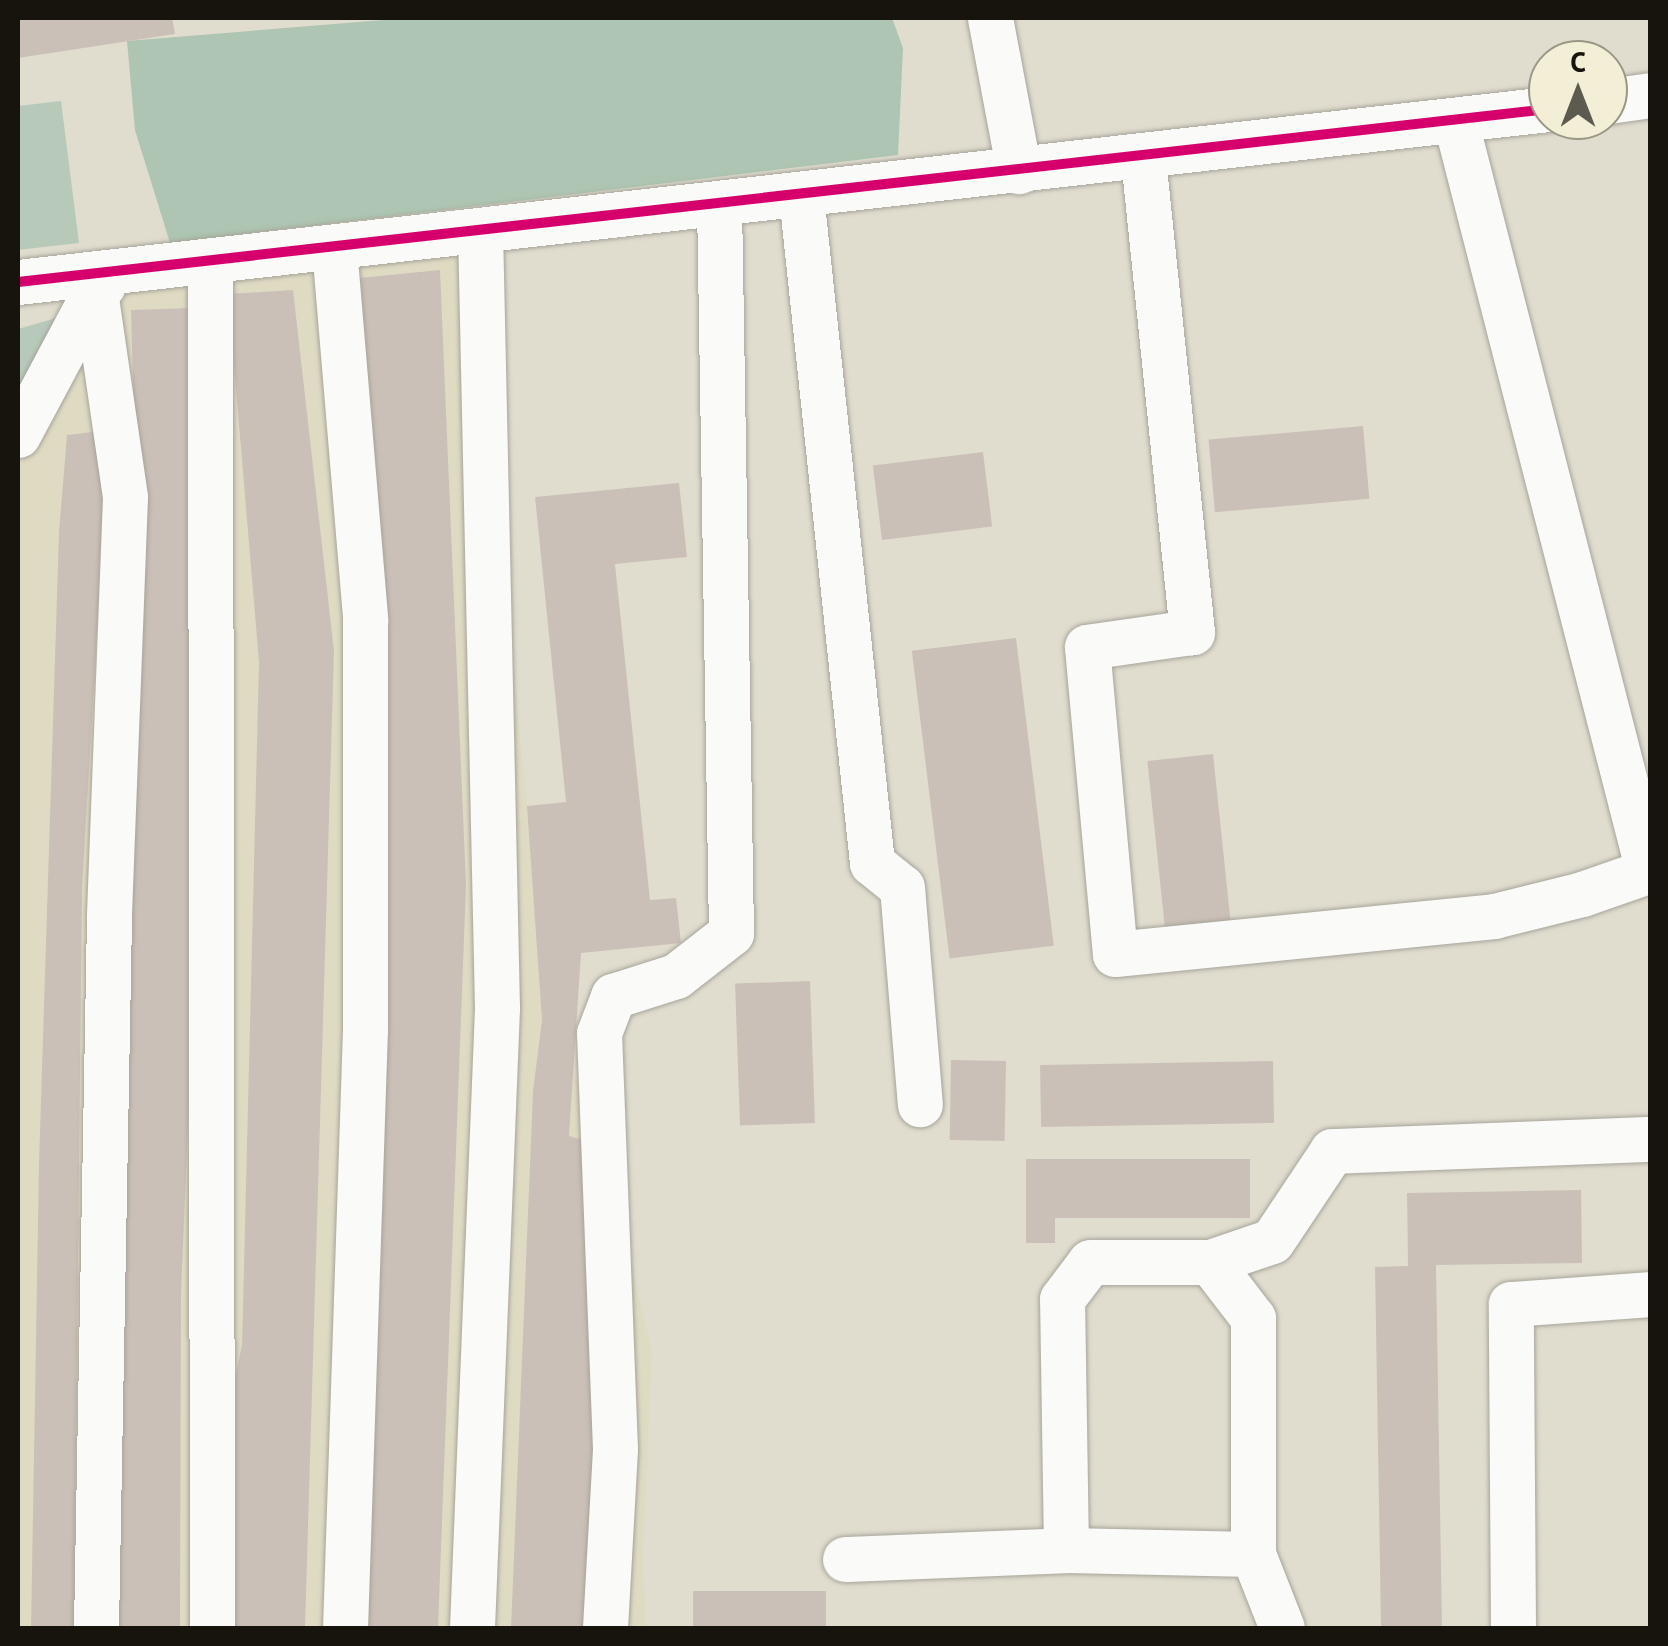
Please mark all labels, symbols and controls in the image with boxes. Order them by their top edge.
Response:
north arrow [1528,40,1628,140]
text: С [1570,43,1586,80]

